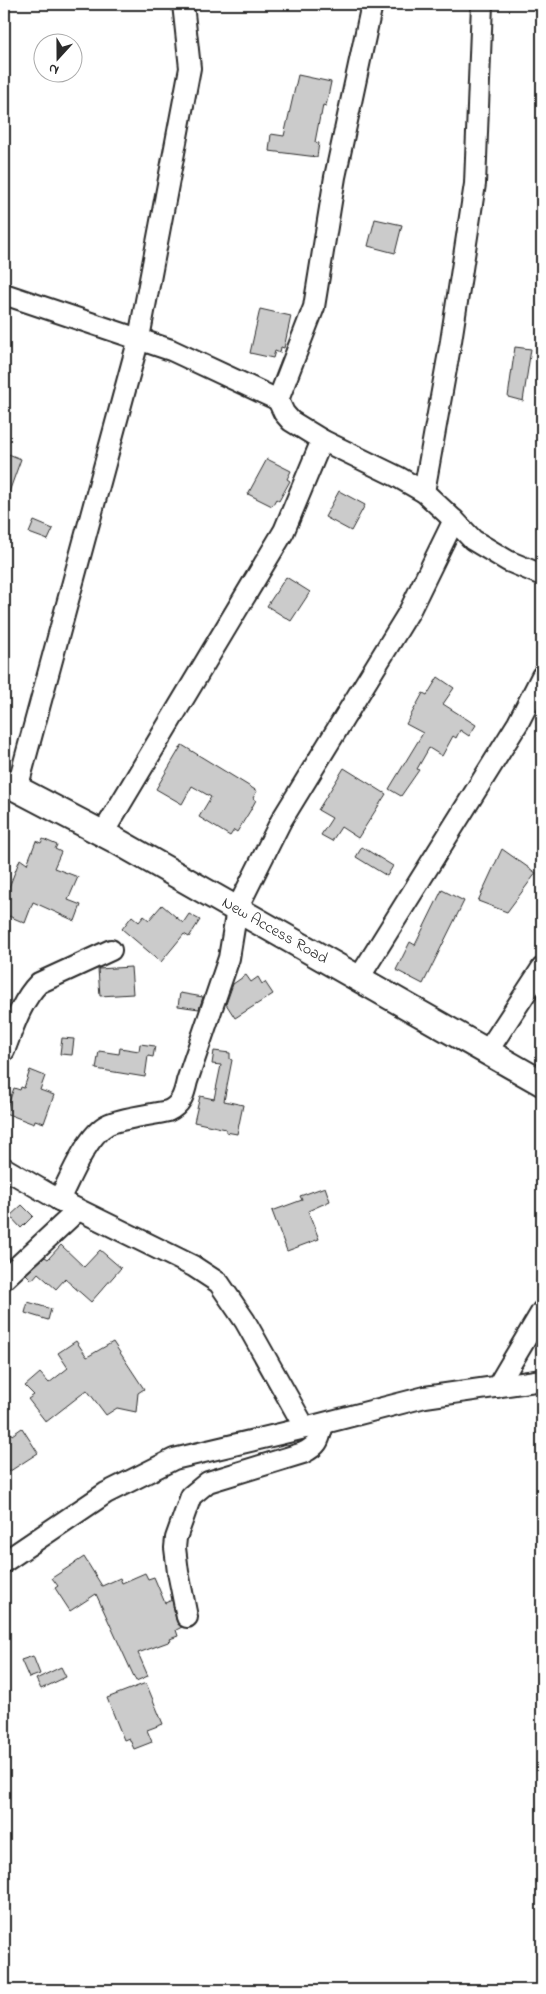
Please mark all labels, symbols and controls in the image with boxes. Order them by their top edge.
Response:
north arrow [32,32,82,82]
text: N [46,57,62,80]
street label: New Access Road [217,891,332,971]

